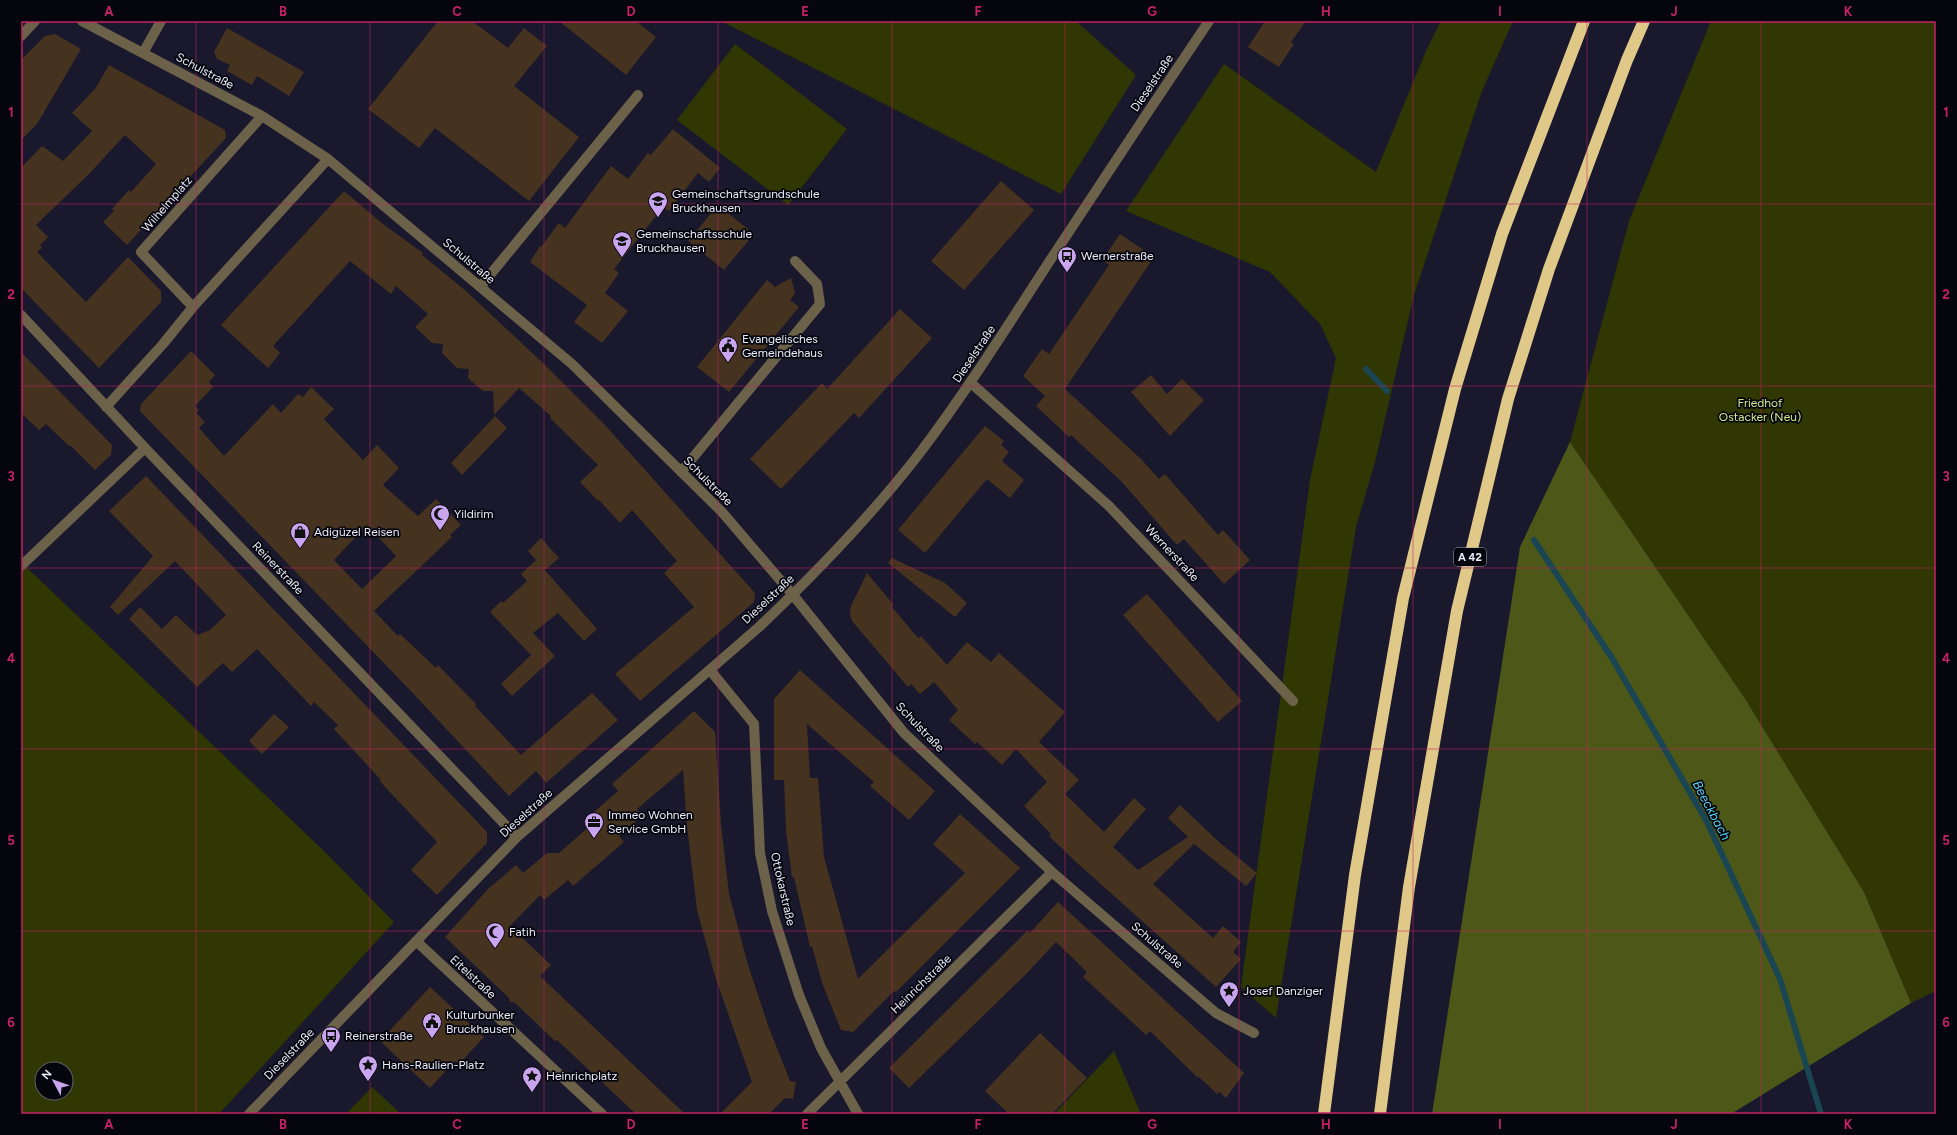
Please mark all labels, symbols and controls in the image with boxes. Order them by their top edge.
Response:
text: A [104,4,114,19]
text: B [279,4,287,19]
text: C [452,4,462,19]
text: D [626,4,636,19]
text: E [801,4,809,19]
text: F [974,4,982,19]
text: G [1147,4,1157,19]
text: H [1321,4,1331,19]
text: I [1498,4,1502,19]
text: J [1670,4,1678,19]
text: K [1844,4,1853,19]
street label: Schulstraße [174,50,237,92]
street label: Dieselstraße [1128,51,1177,114]
text: 1 [8,105,14,120]
text: 1 [1943,105,1949,120]
street label: Wilhelmplatz [139,173,195,235]
place label: Gemeinschaftsgrundschule Bruckhausen [672,187,820,215]
school or university icon: Gemeinschaftsgrundschule Bruckhausen [647,190,669,218]
place label: Gemeinschaftsschule Bruckhausen [636,227,752,255]
school or university icon: Gemeinschaftsschule Bruckhausen [611,230,633,258]
street label: Schulstraße [440,235,498,287]
bus stop icon: Wernerstraße [1056,245,1078,273]
place label: Wernerstraße [1081,249,1154,263]
text: 2 [7,287,15,302]
text: 2 [1942,287,1950,302]
street label: Dieselstraße [950,322,999,385]
place label: Evangelisches Gemeindehaus [742,332,823,360]
public building icon: Evangelisches Gemeindehaus [717,335,739,363]
park label: Friedhof Ostacker (Neu) [1719,396,1801,424]
street label: Schulstraße [681,454,736,509]
text: 3 [7,469,15,484]
text: 3 [1942,469,1950,484]
mosque icon: Yildirim [429,503,451,531]
place label: Yildirim [454,507,494,521]
shop icon: Adigüzel Reisen [289,521,311,549]
street label: Wernerstraße [1142,522,1202,585]
place label: Adigüzel Reisen [314,525,400,539]
street label: Reinerstraße [249,539,307,598]
road number: A 42 [1454,548,1486,566]
street label: Dieselstraße [739,571,797,627]
text: 4 [7,651,15,666]
text: 4 [1942,651,1950,666]
street label: Schulstraße [893,699,947,755]
water label: Beeckbach [1690,778,1733,843]
street label: Dieselstraße [497,785,556,840]
place label: Immeo Wohnen Service GmbH [608,808,693,836]
office icon: Immeo Wohnen Service GmbH [583,811,605,839]
text: 5 [7,833,15,848]
text: 5 [1942,833,1950,848]
street label: Ottokarstraße [768,851,798,927]
street label: Schulstraße [1128,919,1186,971]
mosque icon: Fatih [484,921,506,949]
place label: Fatih [509,925,536,939]
street label: Heinrichstraße [888,951,954,1016]
street label: Eitelstraße [447,952,499,1002]
place icon: Josef Danziger [1218,980,1240,1008]
place label: Josef Danziger [1243,984,1323,998]
place label: Kulturbunker Bruckhausen [446,1008,515,1036]
public building icon: Kulturbunker Bruckhausen [421,1011,443,1039]
text: 6 [7,1015,15,1030]
text: 6 [1942,1015,1950,1030]
street label: Dieselstraße [261,1025,317,1083]
bus stop icon: Reinerstraße [320,1025,342,1053]
place label: Reinerstraße [345,1029,413,1043]
place icon: Hans-Raulien-Platz [357,1054,379,1082]
place label: Hans-Raulien-Platz [382,1058,485,1072]
north arrow [34,1061,74,1101]
place icon: Heinrichplatz [521,1065,543,1093]
text: N [39,1067,55,1082]
place label: Heinrichplatz [546,1069,617,1083]
text: A [104,1117,114,1132]
text: B [279,1117,287,1132]
text: C [452,1117,462,1132]
text: D [626,1117,636,1132]
text: E [801,1117,809,1132]
text: F [974,1117,982,1132]
text: G [1147,1117,1157,1132]
text: H [1321,1117,1331,1132]
text: I [1498,1117,1502,1132]
text: J [1670,1117,1678,1132]
text: K [1844,1117,1853,1132]

